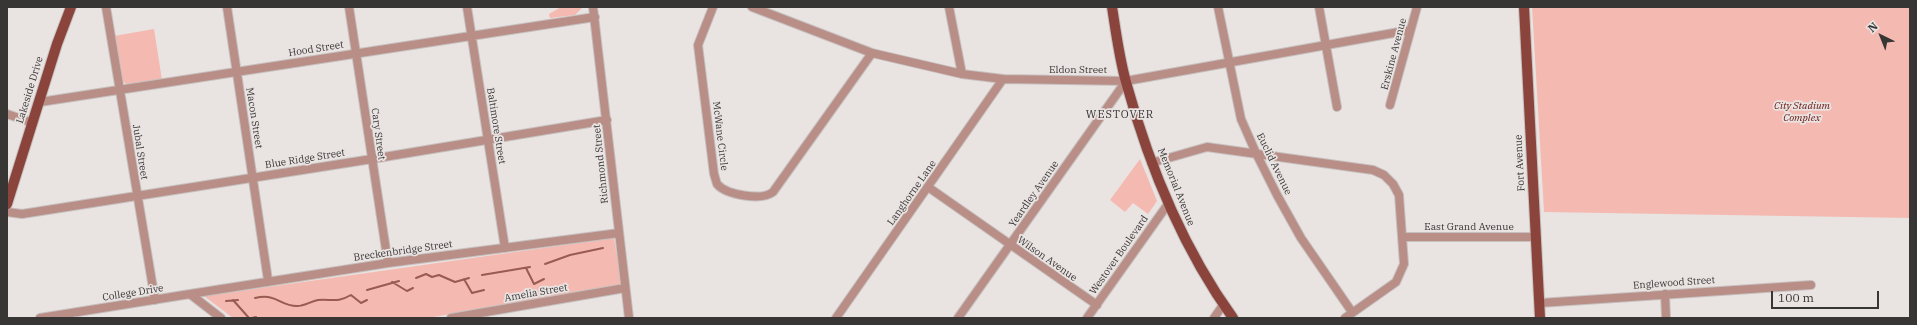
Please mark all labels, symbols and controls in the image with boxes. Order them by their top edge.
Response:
north arrow [1861,16,1901,56]
street label: Erskine Avenue [1379,17,1409,91]
text: N [1865,19,1881,35]
street label: Hood Street [287,39,345,59]
street label: Lakeside Drive [14,55,46,125]
street label: Eldon Street [1049,64,1107,76]
street label: Macon Street [243,87,265,149]
street label: Baltimore Street [484,87,508,165]
park label: City Stadium Complex [1774,100,1830,124]
street label: McWane Circle [710,101,730,171]
street label: Cary Street [368,107,388,161]
district label: WESTOVER [1086,108,1154,122]
street label: Jubal Street [130,124,150,180]
street label: Richmond Street [591,124,611,204]
street label: Euclid Avenue [1254,131,1294,197]
street label: Fort Avenue [1513,134,1527,192]
street label: Memorial Avenue [1155,146,1197,228]
street label: Blue Ridge Street [264,147,346,171]
street label: Langhorne Lane [885,158,939,228]
street label: Yeardley Avenue [1007,159,1061,229]
street label: Westover Boulevard [1087,213,1151,297]
street label: East Grand Avenue [1424,221,1514,233]
street label: Wilson Avenue [1015,234,1079,284]
street label: Breckenbridge Street [353,238,453,264]
street label: Englewood Street [1633,274,1715,292]
street label: College Drive [102,282,164,304]
street label: Amelia Street [504,282,568,304]
scale bar [1773,283,1881,309]
text: 100 m [1778,290,1814,305]

